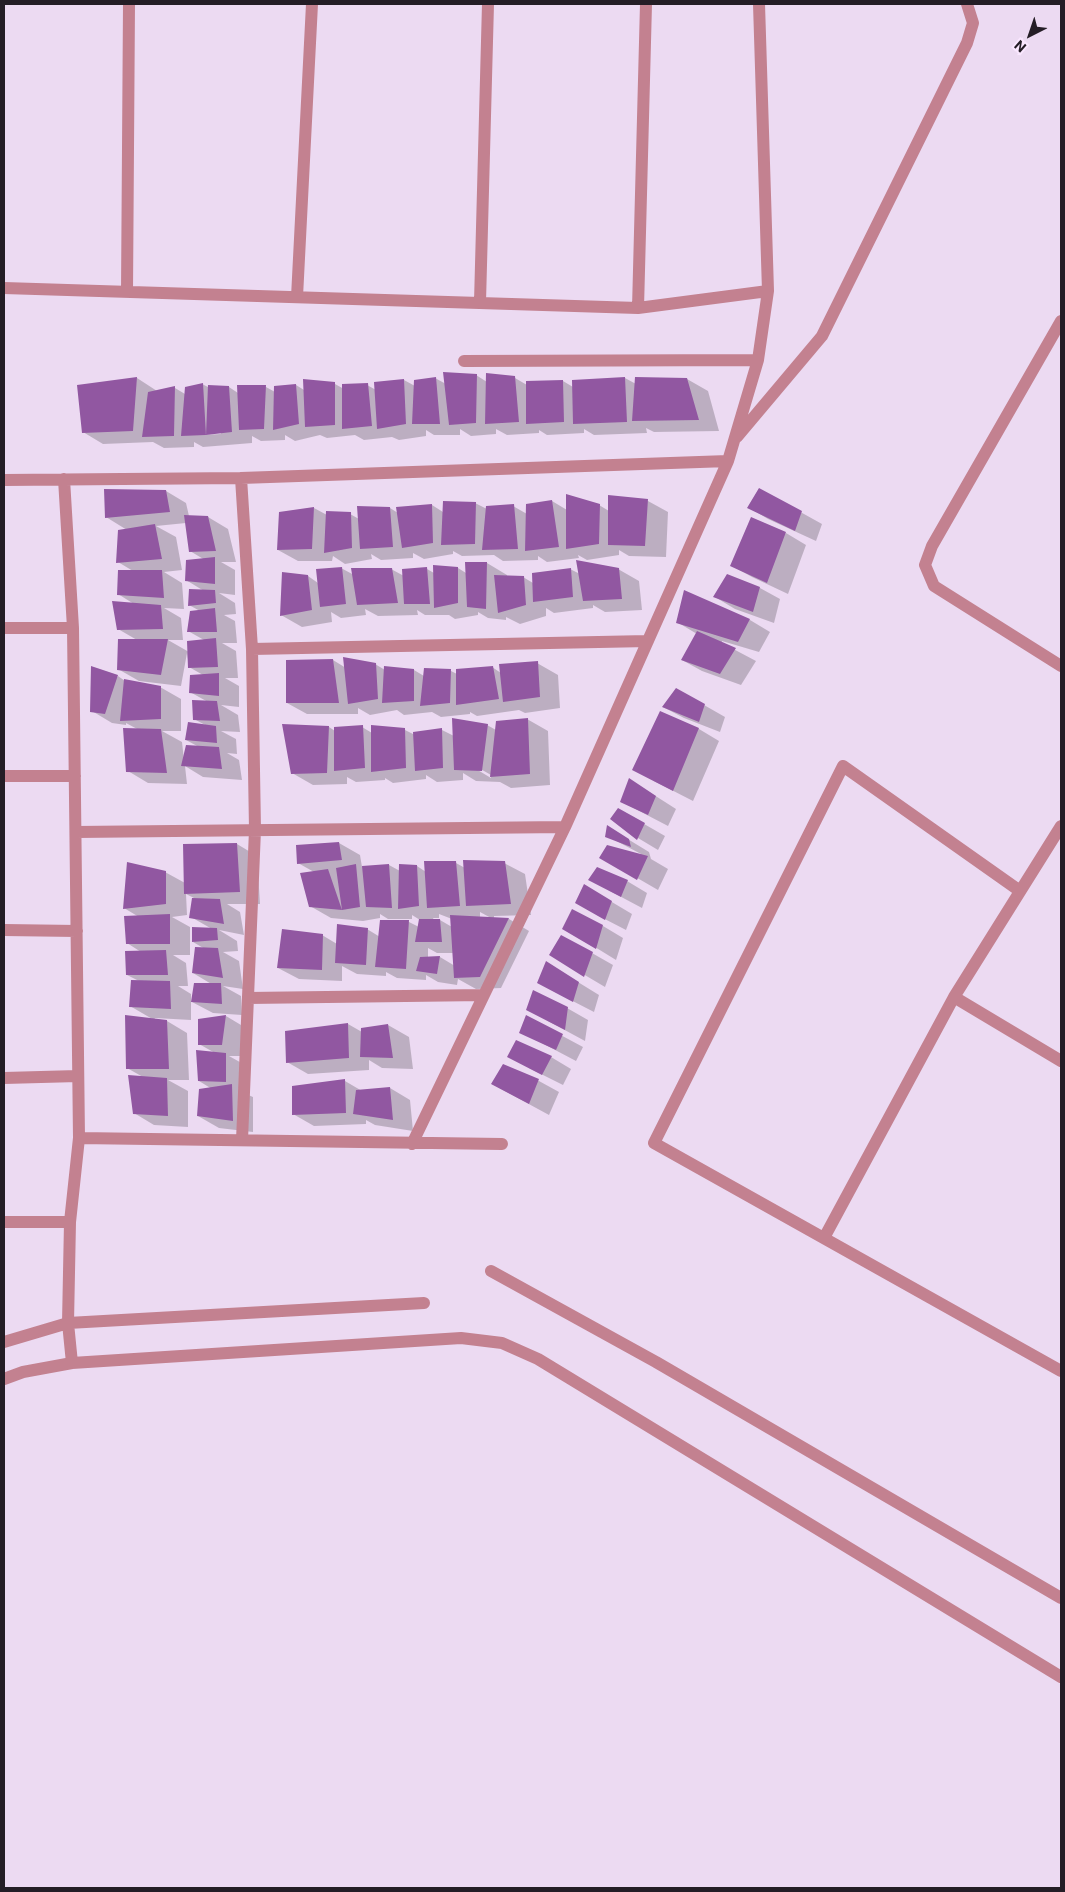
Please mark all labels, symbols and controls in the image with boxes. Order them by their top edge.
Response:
north arrow [1005,10,1055,60]
text: N [1011,37,1029,56]

